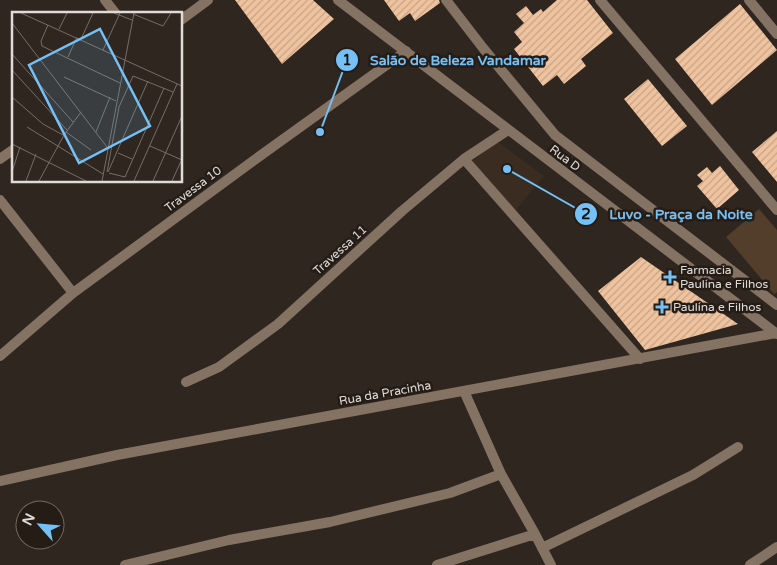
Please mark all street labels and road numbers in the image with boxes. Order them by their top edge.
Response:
street label: Rua D [547,142,583,174]
street label: Travessa 10 [162,163,224,215]
street label: Travessa 11 [310,222,370,278]
street label: Rua da Pracinha [338,378,432,408]

